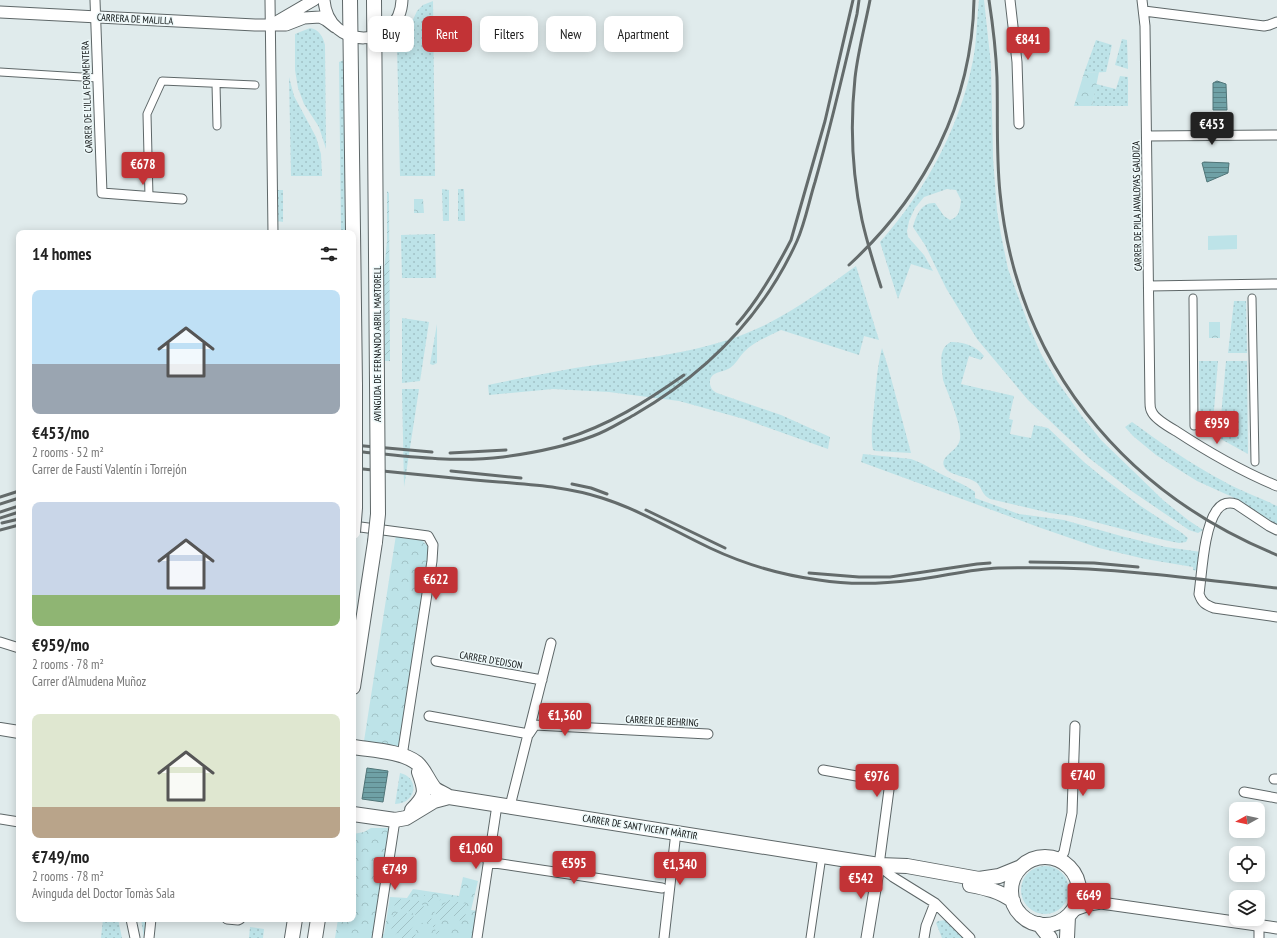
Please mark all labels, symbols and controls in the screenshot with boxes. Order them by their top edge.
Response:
street label: CARRERA DE MALILLA [97,11,174,28]
chip: Buy [368,16,414,52]
chip: Rent [422,16,472,52]
chip: Filters [480,16,538,52]
chip: New [546,16,596,52]
chip: Apartment [604,16,683,52]
pin: €841 [1004,27,1052,61]
text: €841 [1016,31,1040,48]
street label: CARRER DE L'ILLA FORMENTERA [79,40,95,153]
pin: €453 [1188,112,1236,146]
text: €453 [1200,116,1224,133]
street label: CARRER DE PILA JAVALOYAS GAUDIZA [1129,141,1145,271]
pin: €678 [119,152,167,186]
text: €678 [131,156,155,173]
text: 14 homes [32,243,91,265]
icon: filters [318,243,340,265]
street label: AVINGUDA DE FERNANDO ABRIL MARTORELL [371,265,384,422]
icon: home [150,316,222,388]
pin: €959 [1193,411,1241,445]
text: €959 [1205,415,1229,432]
text: €453/mo [32,422,89,444]
text: 2 rooms · 52 m² [32,444,104,461]
text: Carrer de Faustí Valentín i Torrejón [32,461,187,478]
icon: home [150,528,222,600]
pin: €622 [412,567,460,601]
text: €622 [424,571,448,588]
text: €959/mo [32,634,89,656]
street label: CARRER D'EDISON [459,648,523,672]
text: 2 rooms · 78 m² [32,656,104,673]
text: Carrer d'Almudena Muñoz [32,673,146,690]
pin: €1,360 [532,703,598,737]
text: €1,360 [548,707,582,724]
street label: CARRER DE BEHRING [625,713,699,729]
icon: home [150,740,222,812]
pin: €740 [1059,763,1107,797]
pin: €976 [853,764,901,798]
text: €740 [1071,767,1095,784]
text: €976 [865,768,889,785]
north arrow [1229,802,1265,838]
map controls [1229,802,1265,926]
street label: CARRER DE SANT VICENT MÀRTIR [581,811,699,843]
pin: €1,060 [443,836,509,870]
text: €1,060 [459,840,493,857]
text: €749/mo [32,846,89,868]
button: locate [1229,846,1265,882]
pin: €595 [550,851,598,885]
pin: €1,340 [647,852,713,886]
text: €595 [562,855,586,872]
text: €1,340 [663,856,697,873]
pin: €749 [371,857,419,891]
text: €749 [383,861,407,878]
pin: €542 [837,866,885,900]
text: 2 rooms · 78 m² [32,868,104,885]
text: €542 [849,870,873,887]
pin: €649 [1065,883,1113,917]
text: Avinguda del Doctor Tomàs Sala [32,885,175,902]
text: €649 [1077,887,1101,904]
button: layers [1229,890,1265,926]

